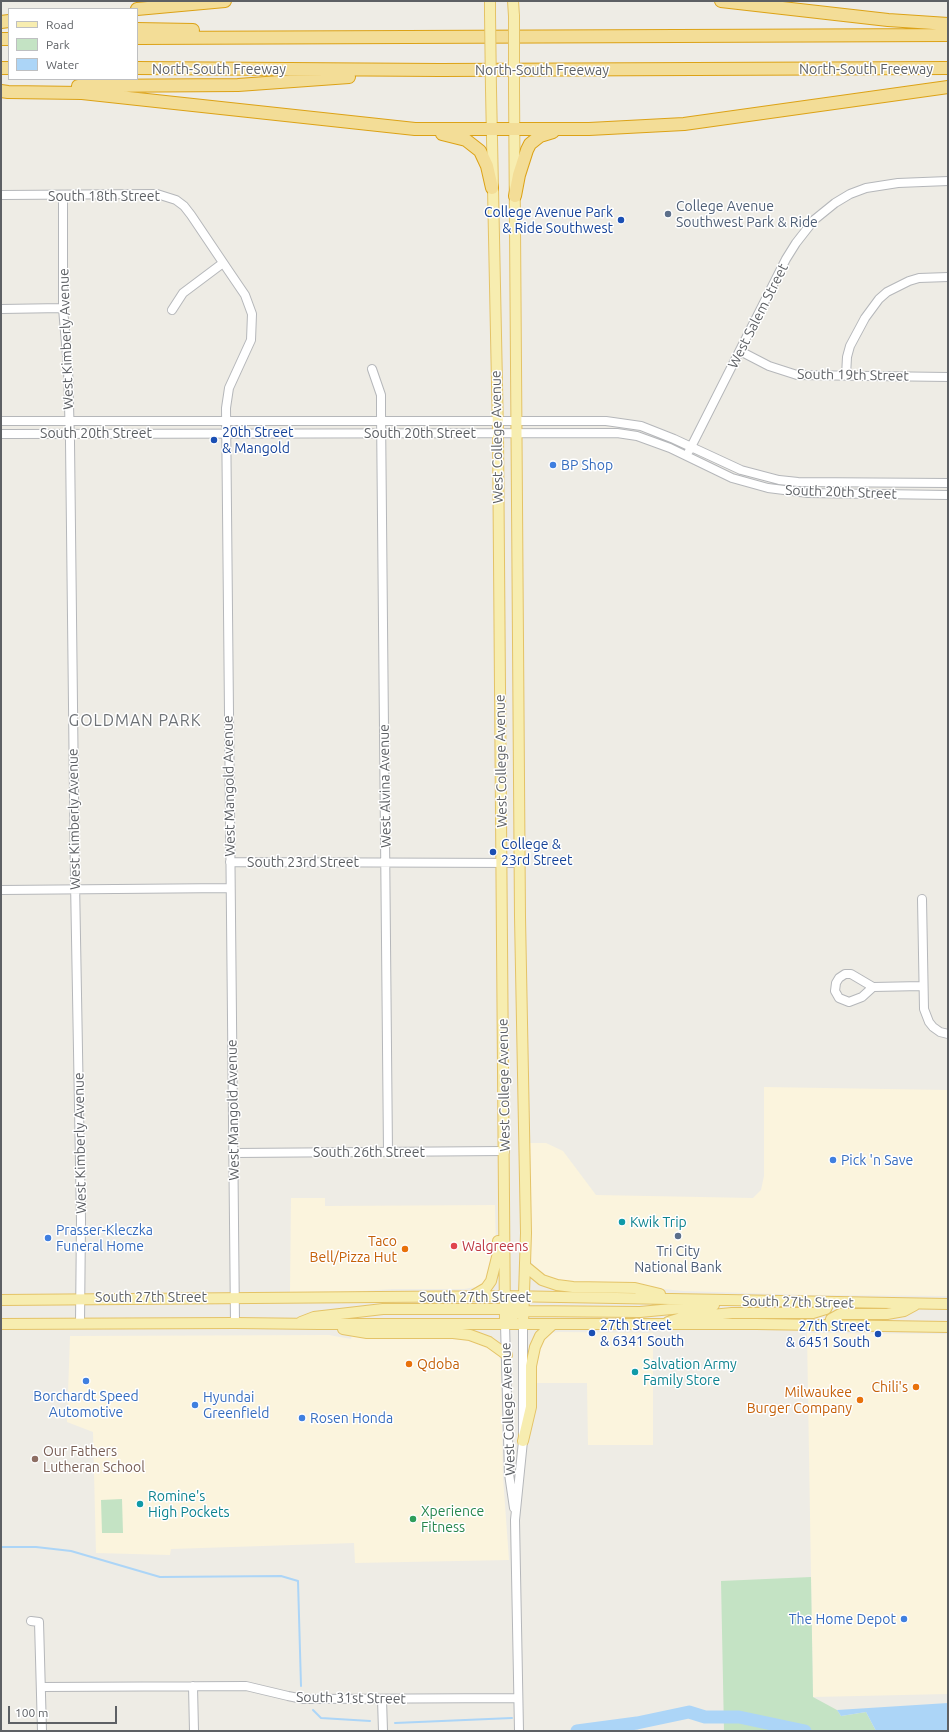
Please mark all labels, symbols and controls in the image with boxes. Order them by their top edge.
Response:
legend [8,8,138,80]
text: Road [46,18,74,31]
text: Park [46,38,70,51]
text: Water [46,58,79,71]
street label: North-South Freeway [152,61,286,77]
street label: North-South Freeway [799,61,933,77]
street label: North-South Freeway [475,62,609,78]
street label: South 18th Street [48,188,160,204]
place label: College Avenue Southwest Park & Ride [676,198,818,230]
place label: College Avenue Park & Ride Southwest [484,204,613,236]
marker: College Avenue Southwest Park & Ride [663,209,673,219]
marker: College Avenue Park & Ride Southwest [616,215,626,225]
street label: West Salem Street [724,261,792,371]
street label: West Kimberly Avenue [55,268,77,410]
street label: South 19th Street [797,366,909,384]
street label: West College Avenue [487,370,507,504]
place label: 20th Street & Mangold [222,424,294,456]
street label: South 20th Street [40,425,152,441]
street label: South 20th Street [364,425,476,441]
marker: 20th Street & Mangold [209,435,219,445]
place label: BP Shop [561,457,613,473]
marker: BP Shop [548,460,558,470]
street label: South 20th Street [785,482,897,502]
street label: West College Avenue [491,694,511,828]
district label: GOLDMAN PARK [69,711,201,731]
street label: West Mangold Avenue [219,715,239,857]
street label: West Alvina Avenue [376,724,394,848]
street label: West Kimberly Avenue [64,748,84,890]
place label: College & 23rd Street [501,836,573,868]
marker: College & 23rd Street [488,847,498,857]
street label: South 23rd Street [247,854,359,870]
street label: West College Avenue [494,1018,514,1152]
street label: West Mangold Avenue [223,1039,243,1181]
street label: West Kimberly Avenue [70,1072,90,1214]
street label: South 26th Street [313,1144,425,1160]
place label: Pick 'n Save [841,1152,913,1168]
marker: Pick 'n Save [828,1155,838,1165]
place label: Kwik Trip [630,1214,687,1230]
marker: Kwik Trip [617,1217,627,1227]
place label: Prasser-Kleczka Funeral Home [56,1222,153,1254]
marker: Tri City National Bank [673,1231,683,1241]
marker: Prasser-Kleczka Funeral Home [43,1233,53,1243]
place label: Taco Bell/Pizza Hut [310,1233,397,1266]
place label: Walgreens [462,1238,528,1254]
marker: Walgreens [449,1241,459,1251]
place label: Tri City National Bank [634,1243,722,1276]
marker: Taco Bell/Pizza Hut [400,1244,410,1254]
street label: South 27th Street [95,1289,207,1305]
street label: South 27th Street [419,1289,531,1305]
street label: South 27th Street [742,1293,854,1311]
place label: 27th Street & 6341 South [600,1317,684,1350]
place label: 27th Street & 6451 South [786,1318,870,1350]
marker: 27th Street & 6341 South [587,1328,597,1338]
marker: 27th Street & 6451 South [873,1329,883,1339]
street label: West College Avenue [497,1342,519,1476]
place label: Qdoba [417,1356,460,1372]
place label: Salvation Army Family Store [643,1356,737,1388]
marker: Qdoba [404,1359,414,1369]
marker: Salvation Army Family Store [630,1367,640,1377]
marker: Borchardt Speed Automotive [81,1376,91,1386]
place label: Chili's [872,1379,908,1395]
marker: Chili's [911,1382,921,1392]
place label: Milwaukee Burger Company [747,1384,852,1416]
place label: Borchardt Speed Automotive [33,1388,139,1420]
place label: Hyundai Greenfield [203,1389,269,1422]
marker: Milwaukee Burger Company [855,1395,865,1405]
marker: Hyundai Greenfield [190,1400,200,1410]
place label: Rosen Honda [310,1410,393,1426]
marker: Rosen Honda [297,1413,307,1423]
place label: Our Fathers Lutheran School [43,1443,145,1476]
marker: Our Fathers Lutheran School [30,1454,40,1464]
place label: Romine's High Pockets [148,1488,229,1520]
marker: Romine's High Pockets [135,1499,145,1509]
place label: Xperience Fitness [421,1503,484,1536]
marker: Xperience Fitness [408,1514,418,1524]
place label: The Home Depot [789,1611,896,1627]
marker: The Home Depot [899,1614,909,1624]
street label: South 31st Street [296,1689,406,1707]
scale bar [10,1698,119,1724]
text: 100 m [15,1706,48,1719]

